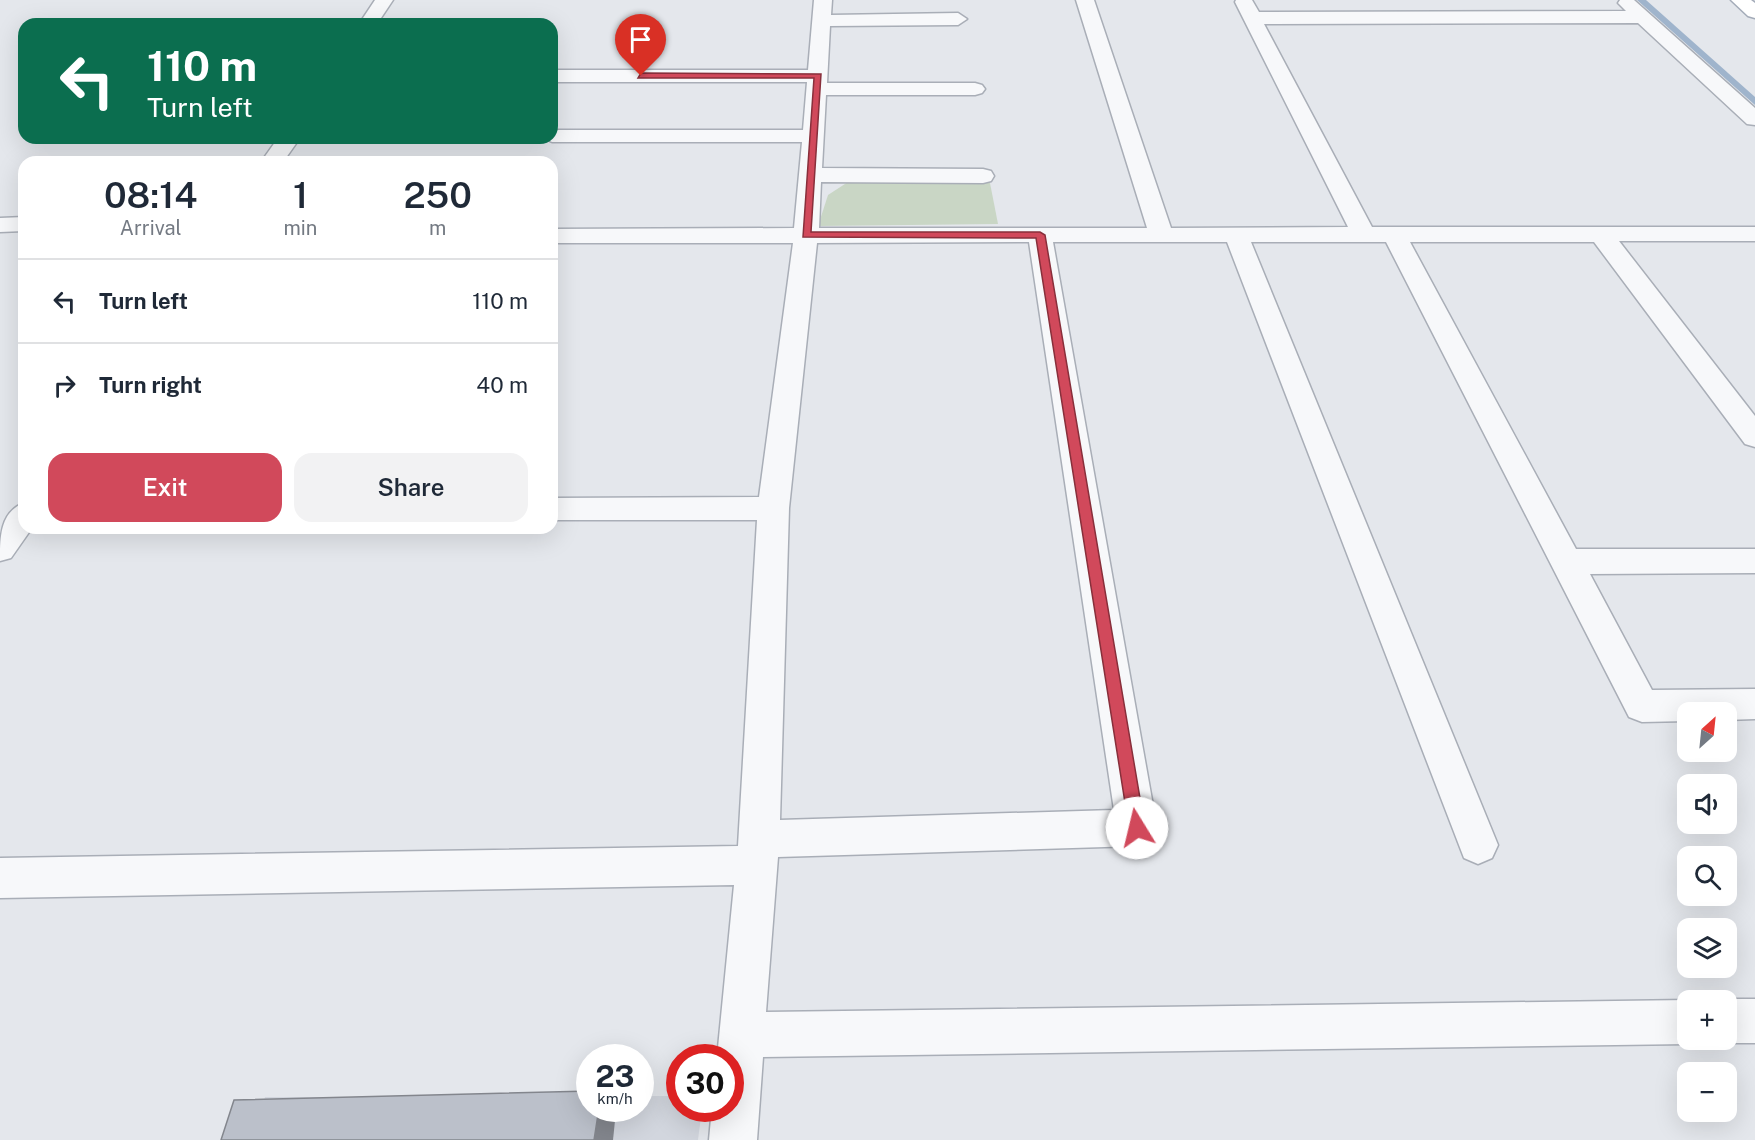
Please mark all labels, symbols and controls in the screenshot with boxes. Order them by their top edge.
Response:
pin [615,14,666,76]
icon: arrive [624,23,657,56]
text: 110 m [147,41,257,90]
icon: left [48,42,126,120]
text: Turn left [147,91,253,123]
text: 08:14 [104,174,197,216]
text: 1 [293,174,308,216]
text: 250 [403,174,472,216]
text: Arrival [120,216,182,240]
text: min [283,216,317,240]
text: m [429,216,446,240]
icon: left [48,285,81,318]
text: Turn left [99,288,188,314]
text: 110 m [472,288,528,314]
icon: right [48,369,81,402]
text: Turn right [99,372,202,398]
text: 40 m [476,372,528,398]
button: Exit [48,453,282,522]
button: Share [294,453,528,522]
north arrow [1677,702,1737,762]
map controls [1677,702,1737,1122]
button: sound [1677,774,1737,834]
position arrow [1105,796,1169,860]
button: search [1677,846,1737,906]
button: layers [1677,918,1737,978]
button: + [1677,990,1737,1050]
speed limit sign: 30 [666,1044,744,1122]
text: 23 [595,1058,635,1094]
button: − [1677,1062,1737,1122]
text: km/h [597,1090,633,1107]

